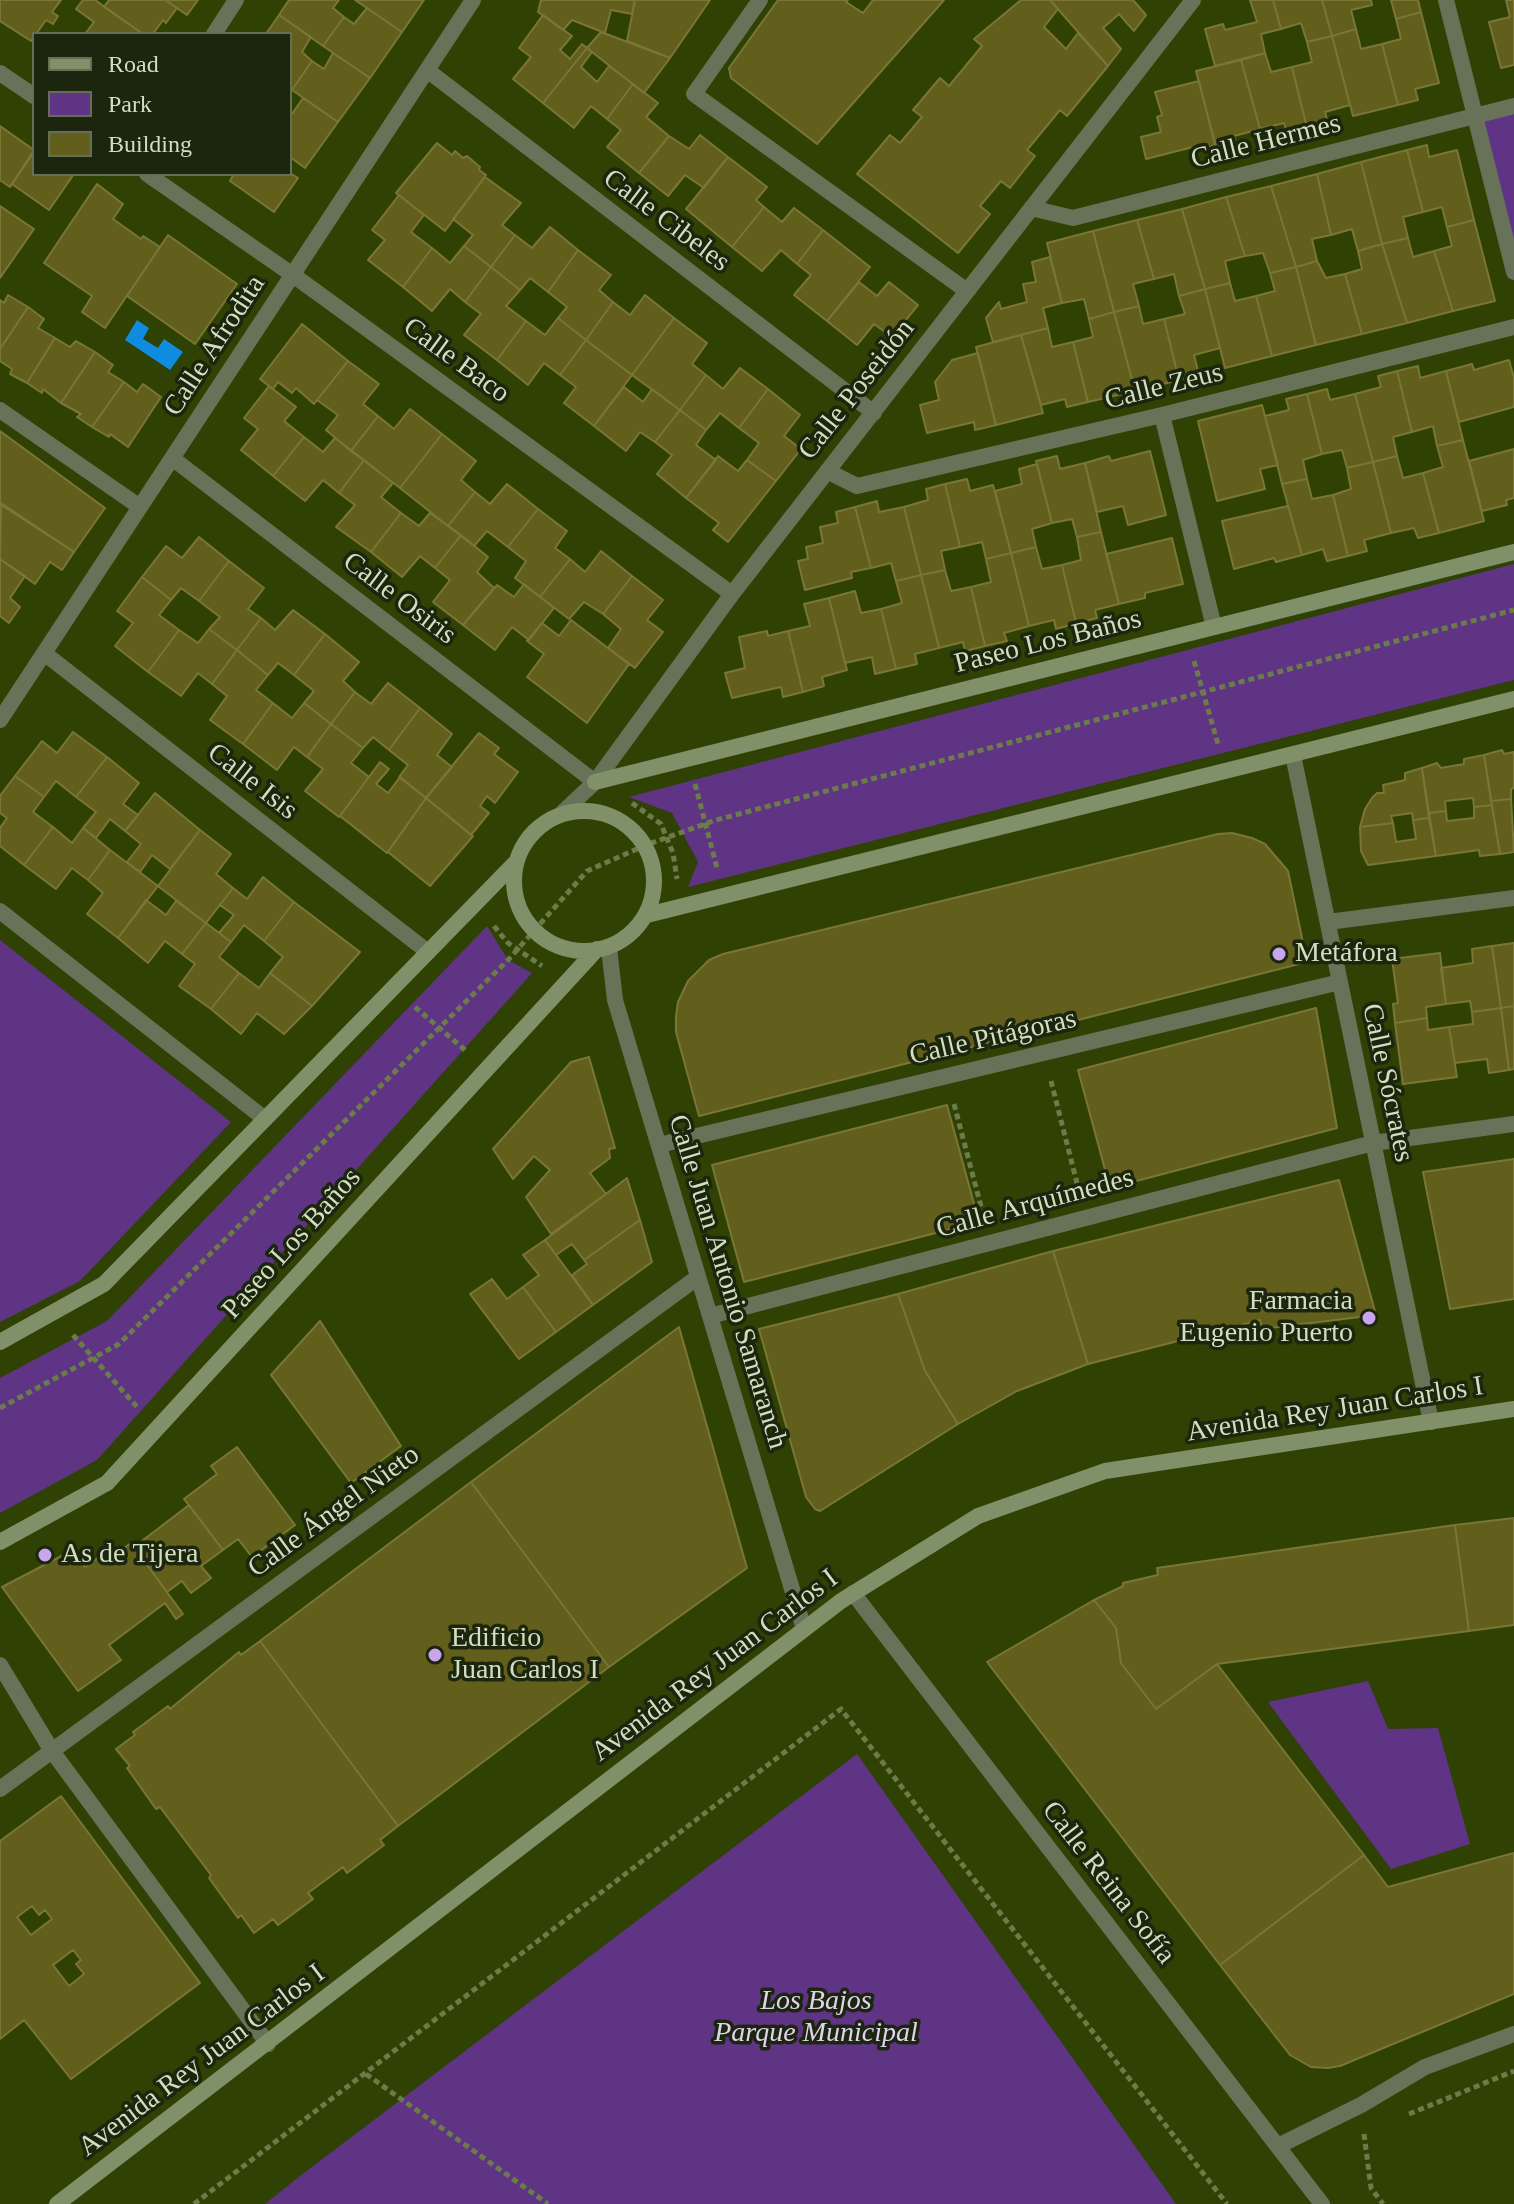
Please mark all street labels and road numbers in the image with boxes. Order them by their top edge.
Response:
street label: Calle Hermes [1188,107,1344,177]
street label: Calle Cibeles [596,162,736,280]
street label: Calle Afrodita [157,269,273,423]
street label: Calle Baco [396,311,516,411]
street label: Calle Poseidón [792,313,922,467]
street label: Calle Zeus [1101,356,1227,418]
street label: Calle Osiris [336,546,462,652]
street label: Paseo Los Baños [951,603,1145,681]
street label: Calle Isis [200,736,304,828]
street label: Calle Sócrates [1354,1001,1420,1165]
street label: Calle Pitágoras [906,1002,1080,1074]
street label: Calle Juan Antonio Samaranch [660,1111,794,1453]
street label: Paseo Los Baños [216,1162,368,1326]
street label: Calle Arquímedes [933,1162,1137,1246]
street label: Avenida Rey Juan Carlos I [1184,1370,1486,1450]
street label: Calle Ángel Nieto [242,1439,426,1585]
street label: Avenida Rey Juan Carlos I [585,1562,845,1770]
street label: Calle Reina Sofía [1034,1795,1182,1971]
street label: Avenida Rey Juan Carlos I [72,1957,332,2165]

